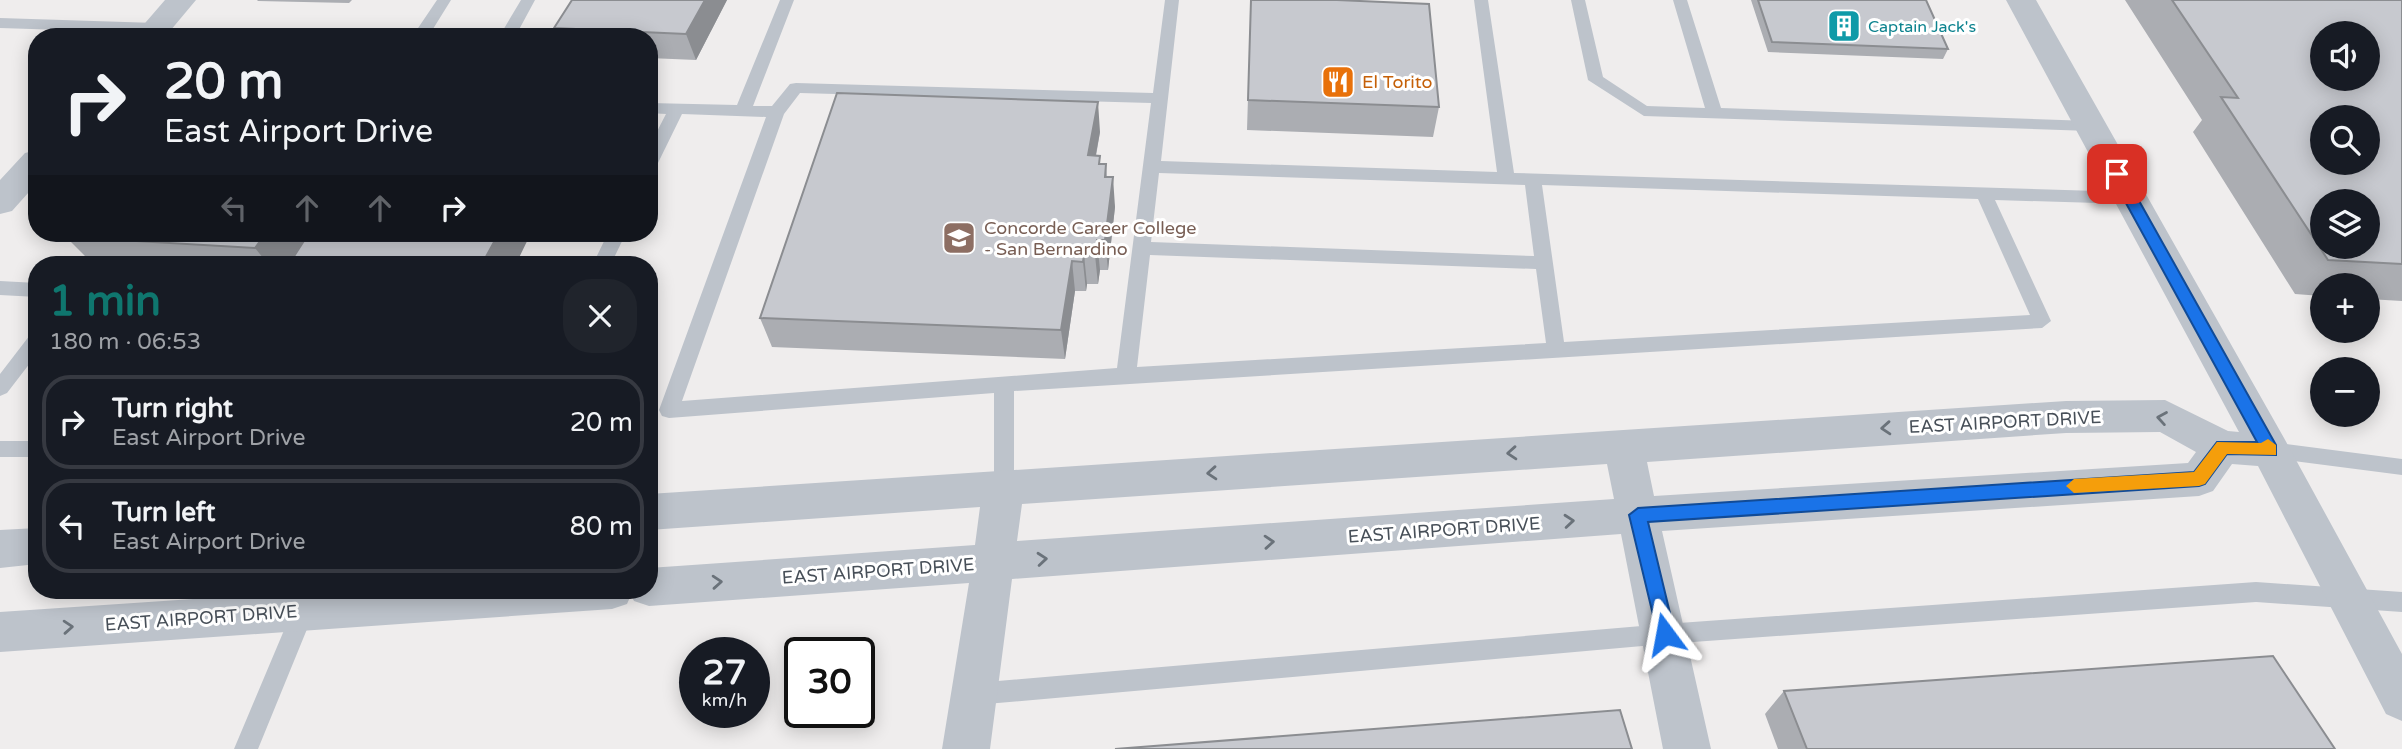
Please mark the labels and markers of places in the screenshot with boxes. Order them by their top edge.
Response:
building icon: Captain Jack's [1825,7,1863,45]
place label: Captain Jack's [1868,17,1976,37]
restaurant icon: El Torito [1319,63,1357,101]
place label: El Torito [1362,71,1433,93]
pin [2087,144,2147,204]
place label: Concorde Career College - San Bernardino [984,217,1197,260]
school or university icon: Concorde Career College - San Bernardino [940,219,978,257]

